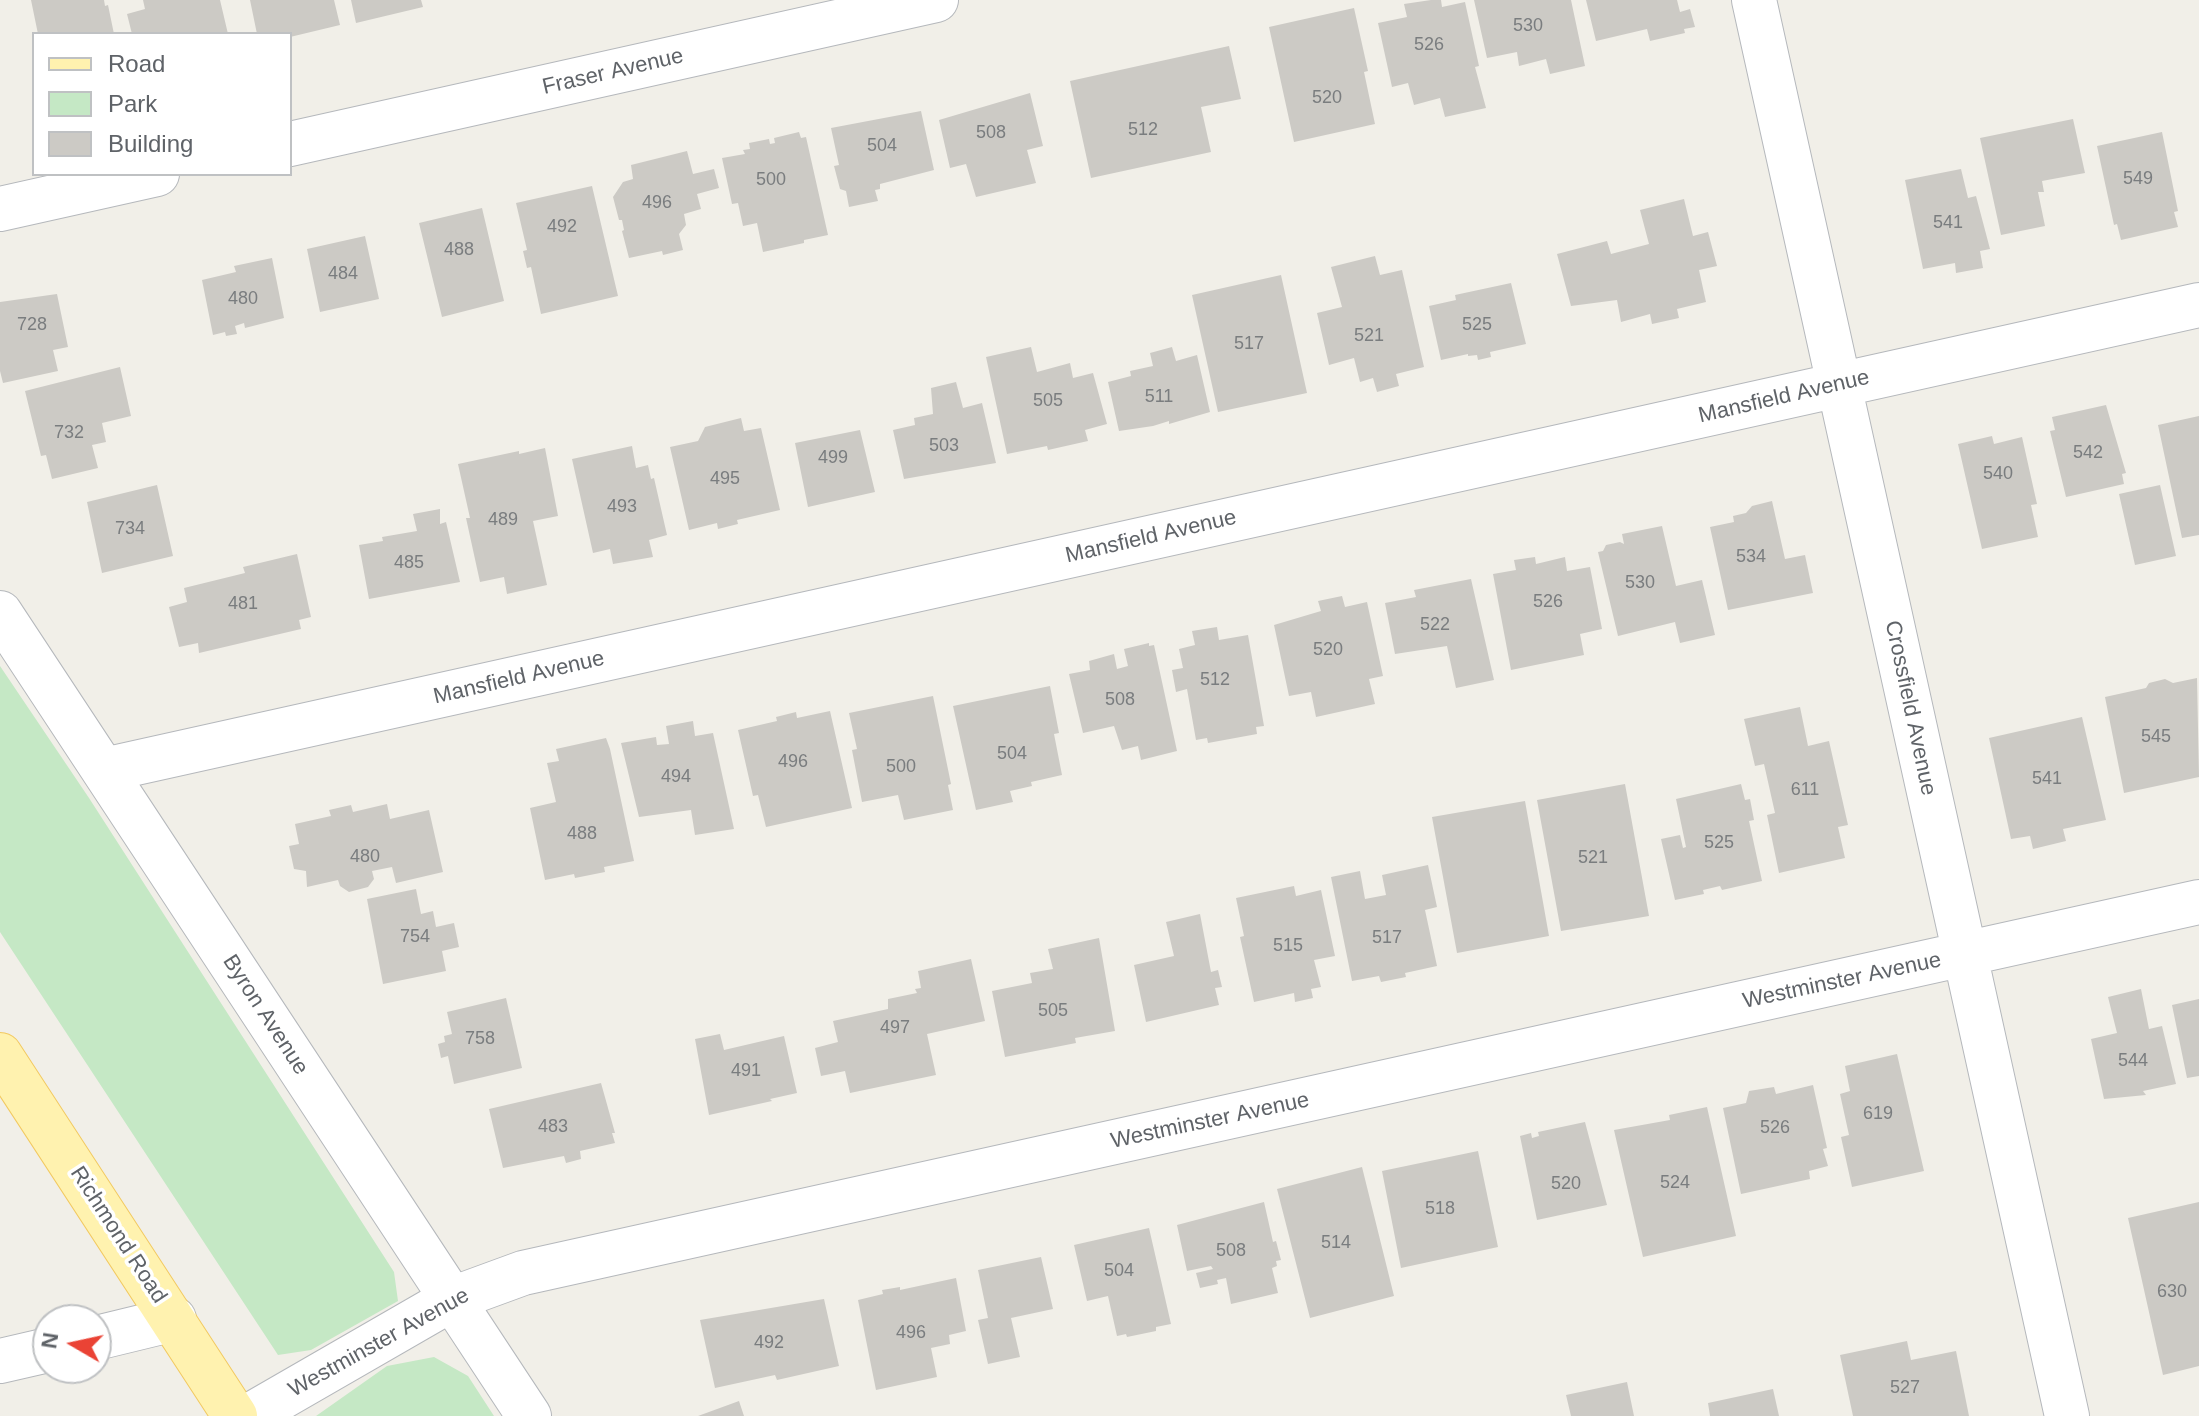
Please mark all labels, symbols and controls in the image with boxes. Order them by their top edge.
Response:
house number: 530 [1513,15,1543,37]
legend [32,32,292,176]
house number: 526 [1414,34,1444,56]
street label: Fraser Avenue [540,43,686,101]
text: Road [108,50,165,77]
house number: 520 [1312,87,1342,109]
text: Park [108,90,157,117]
house number: 512 [1128,119,1158,141]
house number: 508 [976,122,1006,144]
text: Building [108,130,193,157]
house number: 504 [867,135,897,157]
house number: 549 [2123,168,2153,190]
house number: 500 [756,169,786,191]
house number: 496 [642,192,672,214]
house number: 541 [1933,212,1963,234]
house number: 492 [547,216,577,238]
house number: 488 [444,239,474,261]
house number: 484 [328,263,358,285]
house number: 480 [228,288,258,310]
house number: 728 [17,314,47,336]
house number: 525 [1462,314,1492,336]
house number: 521 [1354,325,1384,347]
house number: 517 [1234,333,1264,355]
street label: Mansfield Avenue [1696,365,1872,429]
house number: 511 [1145,386,1173,408]
house number: 505 [1033,390,1063,412]
house number: 732 [54,422,84,444]
house number: 503 [929,435,959,457]
house number: 542 [2073,442,2103,464]
house number: 499 [818,447,848,469]
house number: 540 [1983,463,2013,485]
house number: 495 [710,468,740,490]
house number: 493 [607,496,637,518]
street label: Mansfield Avenue [1063,505,1239,569]
house number: 489 [488,509,518,531]
house number: 734 [115,518,145,540]
house number: 534 [1736,546,1766,568]
house number: 485 [394,552,424,574]
house number: 530 [1625,572,1655,594]
house number: 526 [1533,591,1563,613]
house number: 481 [228,593,258,615]
house number: 522 [1420,614,1450,636]
street label: Crossfield Avenue [1879,618,1941,798]
house number: 520 [1313,639,1343,661]
street label: Mansfield Avenue [431,646,607,710]
house number: 512 [1200,669,1230,691]
house number: 508 [1105,689,1135,711]
house number: 545 [2141,726,2171,748]
house number: 504 [997,743,1027,765]
house number: 496 [778,751,808,773]
house number: 500 [886,756,916,778]
house number: 494 [661,766,691,788]
house number: 541 [2032,768,2062,790]
house number: 611 [1791,779,1819,801]
house number: 488 [567,823,597,845]
house number: 525 [1704,832,1734,854]
house number: 480 [350,846,380,868]
house number: 521 [1578,847,1608,869]
house number: 754 [400,926,430,948]
house number: 517 [1372,927,1402,949]
house number: 515 [1273,935,1303,957]
street label: Westminster Avenue [1740,947,1944,1015]
street label: Byron Avenue [216,950,314,1080]
house number: 505 [1038,1000,1068,1022]
house number: 497 [880,1017,910,1039]
house number: 758 [465,1028,495,1050]
house number: 544 [2118,1050,2148,1072]
house number: 491 [731,1060,761,1082]
street label: Westminster Avenue [1108,1087,1312,1155]
house number: 619 [1863,1103,1893,1125]
house number: 483 [538,1116,568,1138]
house number: 526 [1760,1117,1790,1139]
street label: Richmond Road [64,1162,172,1308]
house number: 524 [1660,1172,1690,1194]
house number: 520 [1551,1173,1581,1195]
house number: 518 [1425,1198,1455,1220]
house number: 514 [1321,1232,1351,1254]
house number: 508 [1216,1240,1246,1262]
house number: 504 [1104,1260,1134,1282]
house number: 630 [2157,1281,2187,1303]
street label: Westminster Avenue [284,1282,474,1404]
north arrow [32,1304,112,1384]
house number: 496 [896,1322,926,1344]
text: N [36,1331,63,1350]
house number: 492 [754,1332,784,1354]
house number: 527 [1890,1377,1920,1399]

